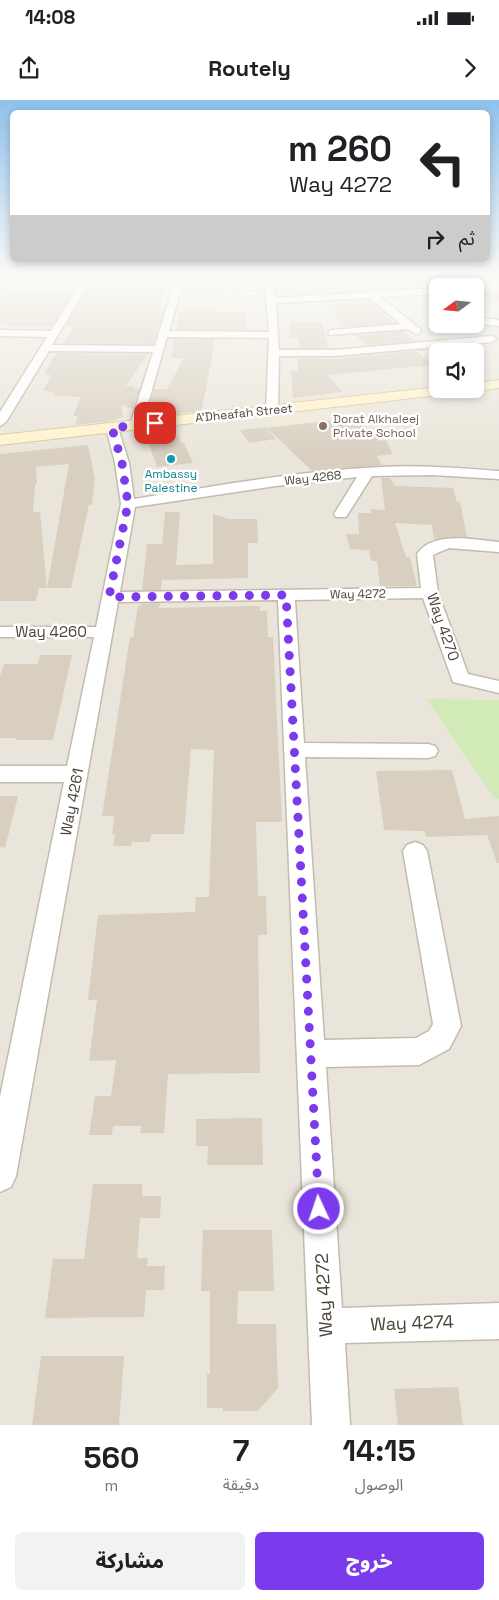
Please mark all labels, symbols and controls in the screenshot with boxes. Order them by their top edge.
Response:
text: 14:08 [25,5,75,30]
icon: share [15,54,43,82]
text: Routely [208,54,291,82]
icon: forward [456,54,484,82]
text: 260 m [288,127,392,171]
icon: left [410,130,475,195]
text: Way 4272 [289,170,392,198]
icon: right [421,225,449,253]
text: ثم [459,226,475,251]
north arrow [429,278,484,332]
map controls [429,278,484,398]
button: sound [429,343,484,398]
street label: A'Dheafah Street [195,400,293,426]
pin [134,402,176,444]
icon: arrive [141,409,169,437]
place label: Dorat Alkhaleej Private School [333,411,419,441]
marker: Dorat Alkhaleej Private School [317,420,329,432]
marker: Ambassy Palestine [165,453,177,465]
place label: Ambassy Palestine [144,466,198,496]
street label: Way 4268 [284,467,342,489]
street label: Way 4272 [330,586,386,602]
street label: Way 4270 [423,590,464,663]
street label: Way 4260 [15,622,87,641]
street label: Way 4261 [56,767,87,837]
position arrow [292,1182,344,1234]
street label: Way 4272 [310,1252,337,1338]
street label: Way 4274 [370,1310,454,1335]
text: 7 [233,1431,249,1470]
text: 14:15 [343,1431,416,1470]
text: 560 [83,1438,139,1477]
text: دقيقة [223,1474,259,1495]
text: الوصول [355,1474,403,1495]
text: m [105,1475,118,1496]
button: مشاركة [15,1532,245,1590]
button: خروج [255,1532,484,1590]

